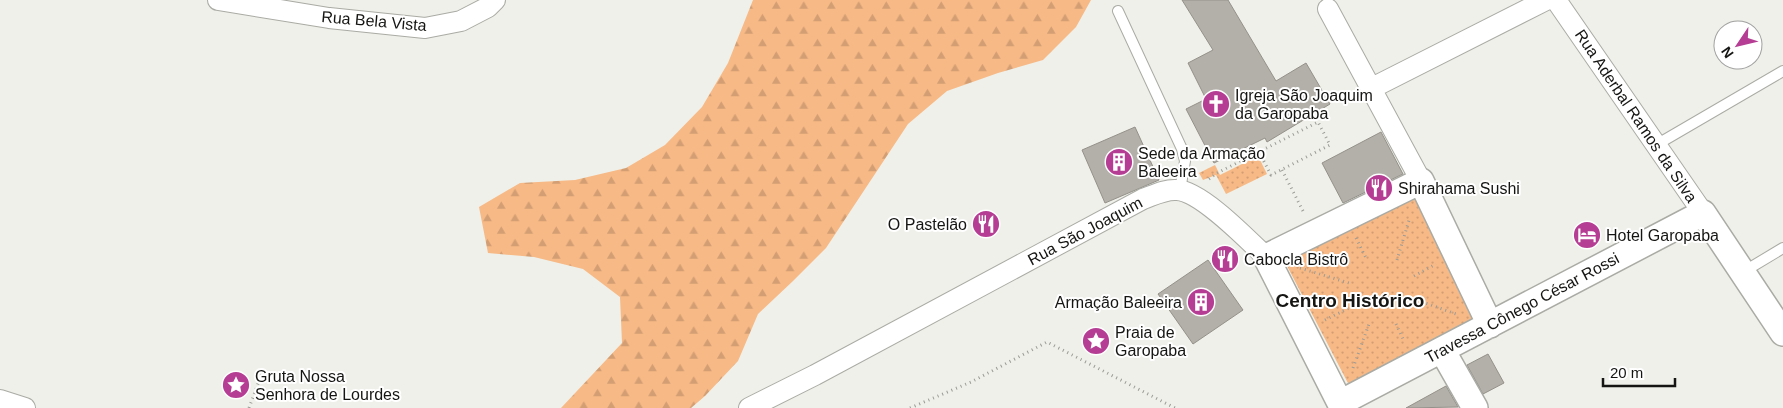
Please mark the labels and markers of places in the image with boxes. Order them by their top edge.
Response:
place label: Igreja São Joaquim da Garopaba [1235,87,1373,122]
church icon: Igreja São Joaquim da Garopaba [1201,89,1231,119]
place label: Sede da Armação Baleeira [1138,145,1265,180]
building icon: Sede da Armação Baleeira [1104,147,1134,177]
restaurant icon: Shirahama Sushi [1364,173,1394,203]
place label: Shirahama Sushi [1398,180,1520,197]
restaurant icon: O Pastelão [971,209,1001,239]
place label: O Pastelão [888,216,967,233]
hotel icon: Hotel Garopaba [1572,220,1602,250]
place label: Hotel Garopaba [1606,227,1719,244]
restaurant icon: Cabocla Bistrô [1210,244,1240,274]
place label: Cabocla Bistrô [1244,251,1348,268]
building icon: Armação Baleeira [1186,287,1216,317]
place label: Armação Baleeira [1055,294,1182,311]
place label: Praia de Garopaba [1115,324,1186,359]
place icon: Praia de Garopaba [1081,326,1111,356]
place label: Gruta Nossa Senhora de Lourdes [255,368,400,403]
place icon: Gruta Nossa Senhora de Lourdes [221,370,251,400]

